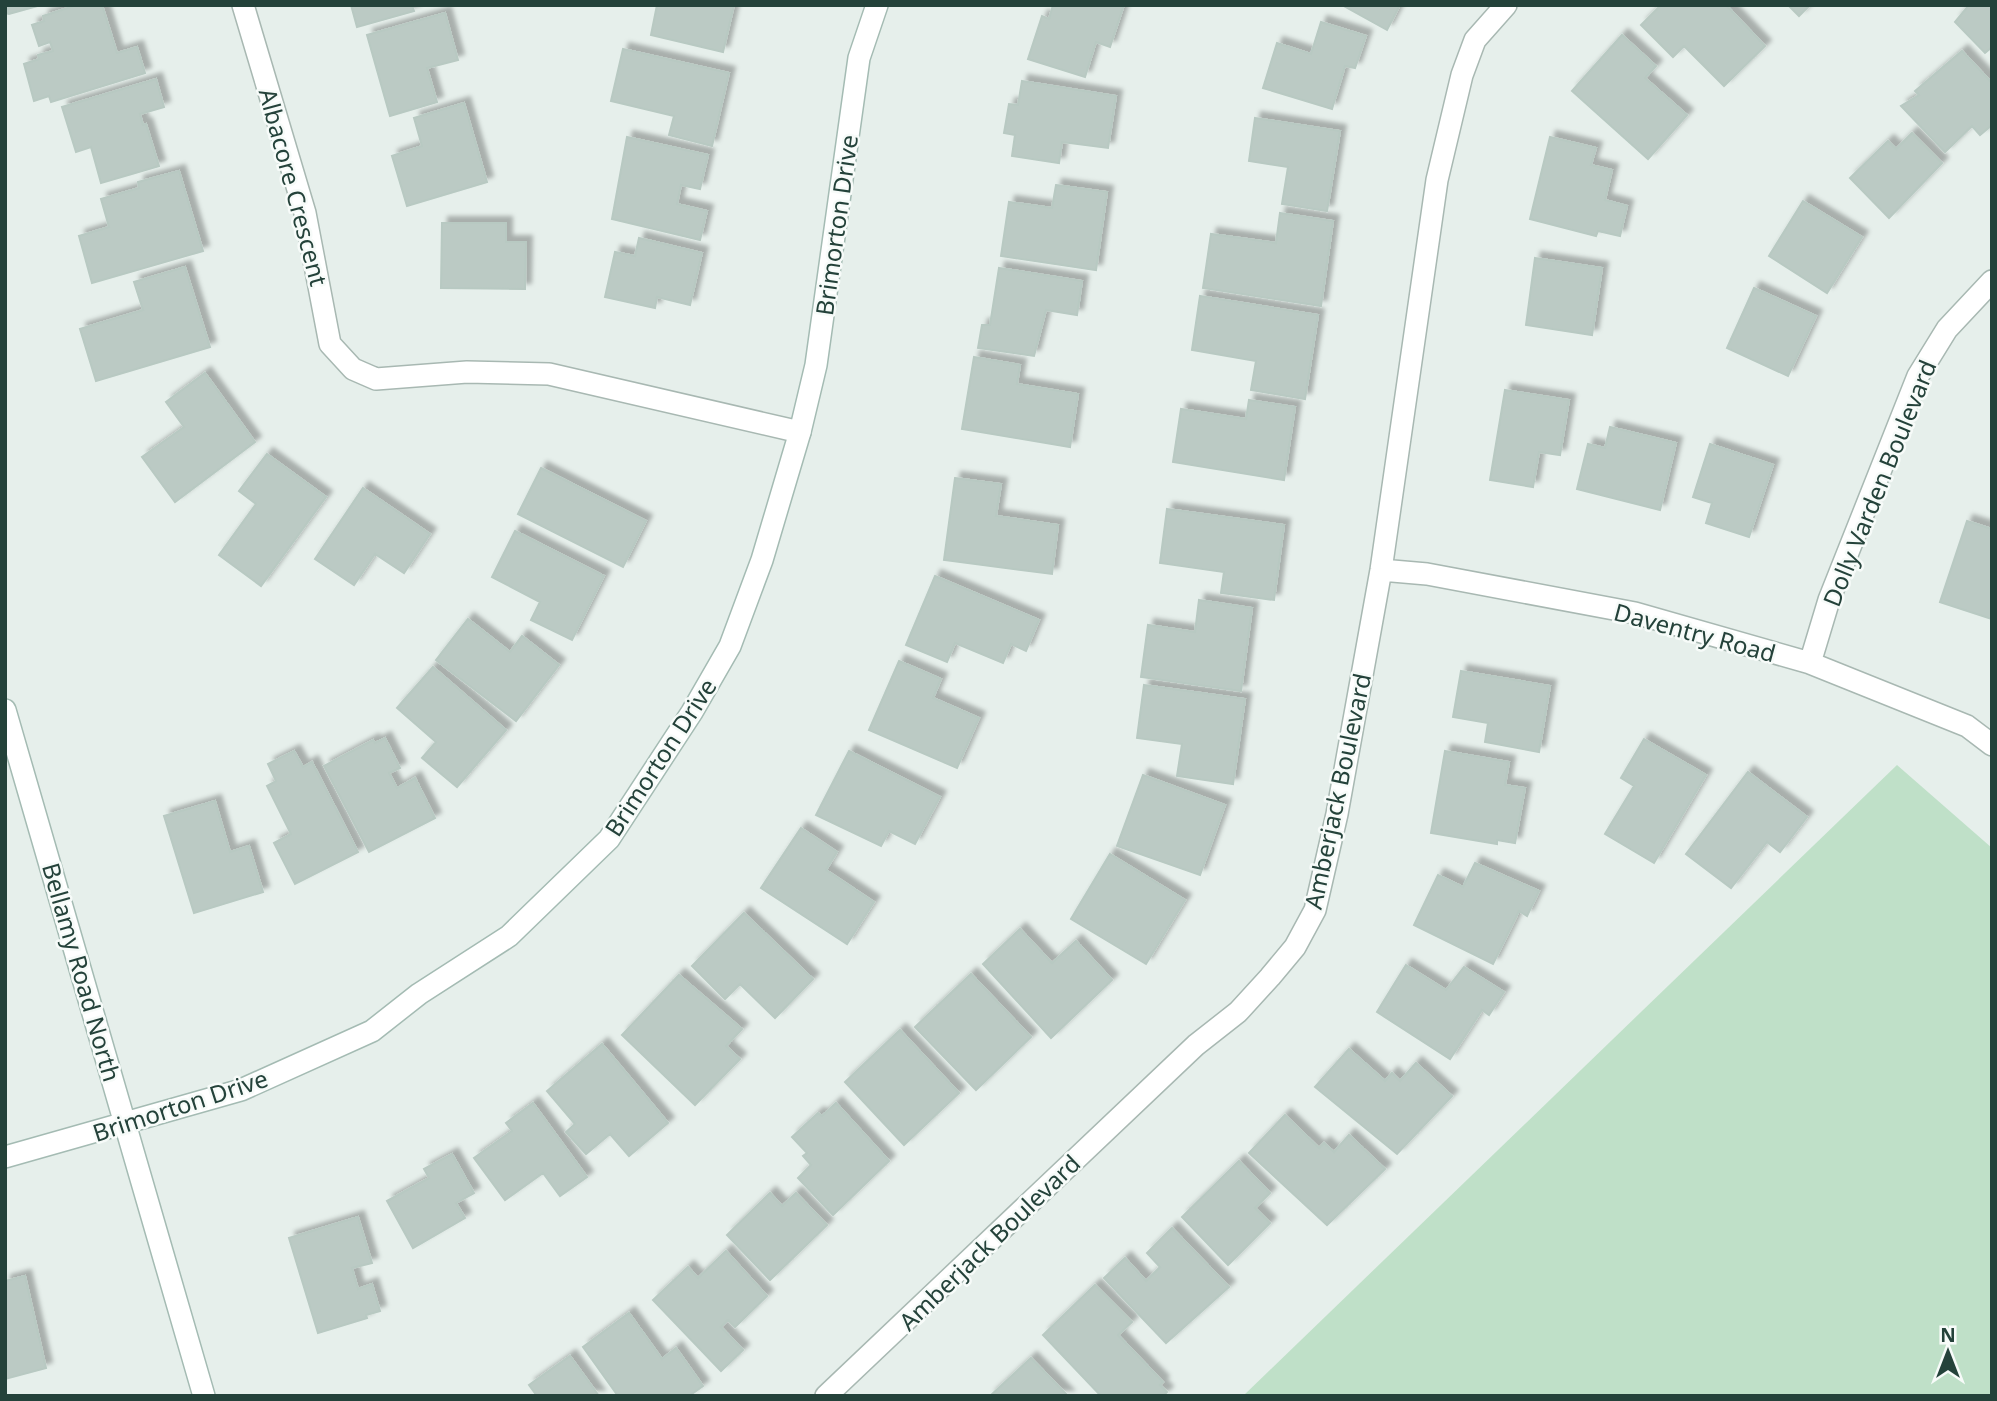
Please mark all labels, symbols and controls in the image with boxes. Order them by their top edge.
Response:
street label: Albacore Crescent [252,85,336,290]
street label: Brimorton Drive [807,132,865,318]
street label: Dolly Varden Boulevard [1814,355,1944,611]
street label: Daventry Road [1610,595,1780,669]
street label: Amberjack Boulevard [1296,670,1378,912]
street label: Brimorton Drive [597,672,723,842]
street label: Bellamy Road North [35,859,129,1085]
street label: Brimorton Drive [88,1061,272,1149]
street label: Amberjack Boulevard [891,1147,1087,1337]
north arrow [1913,1317,1983,1387]
text: N [1940,1322,1956,1348]

